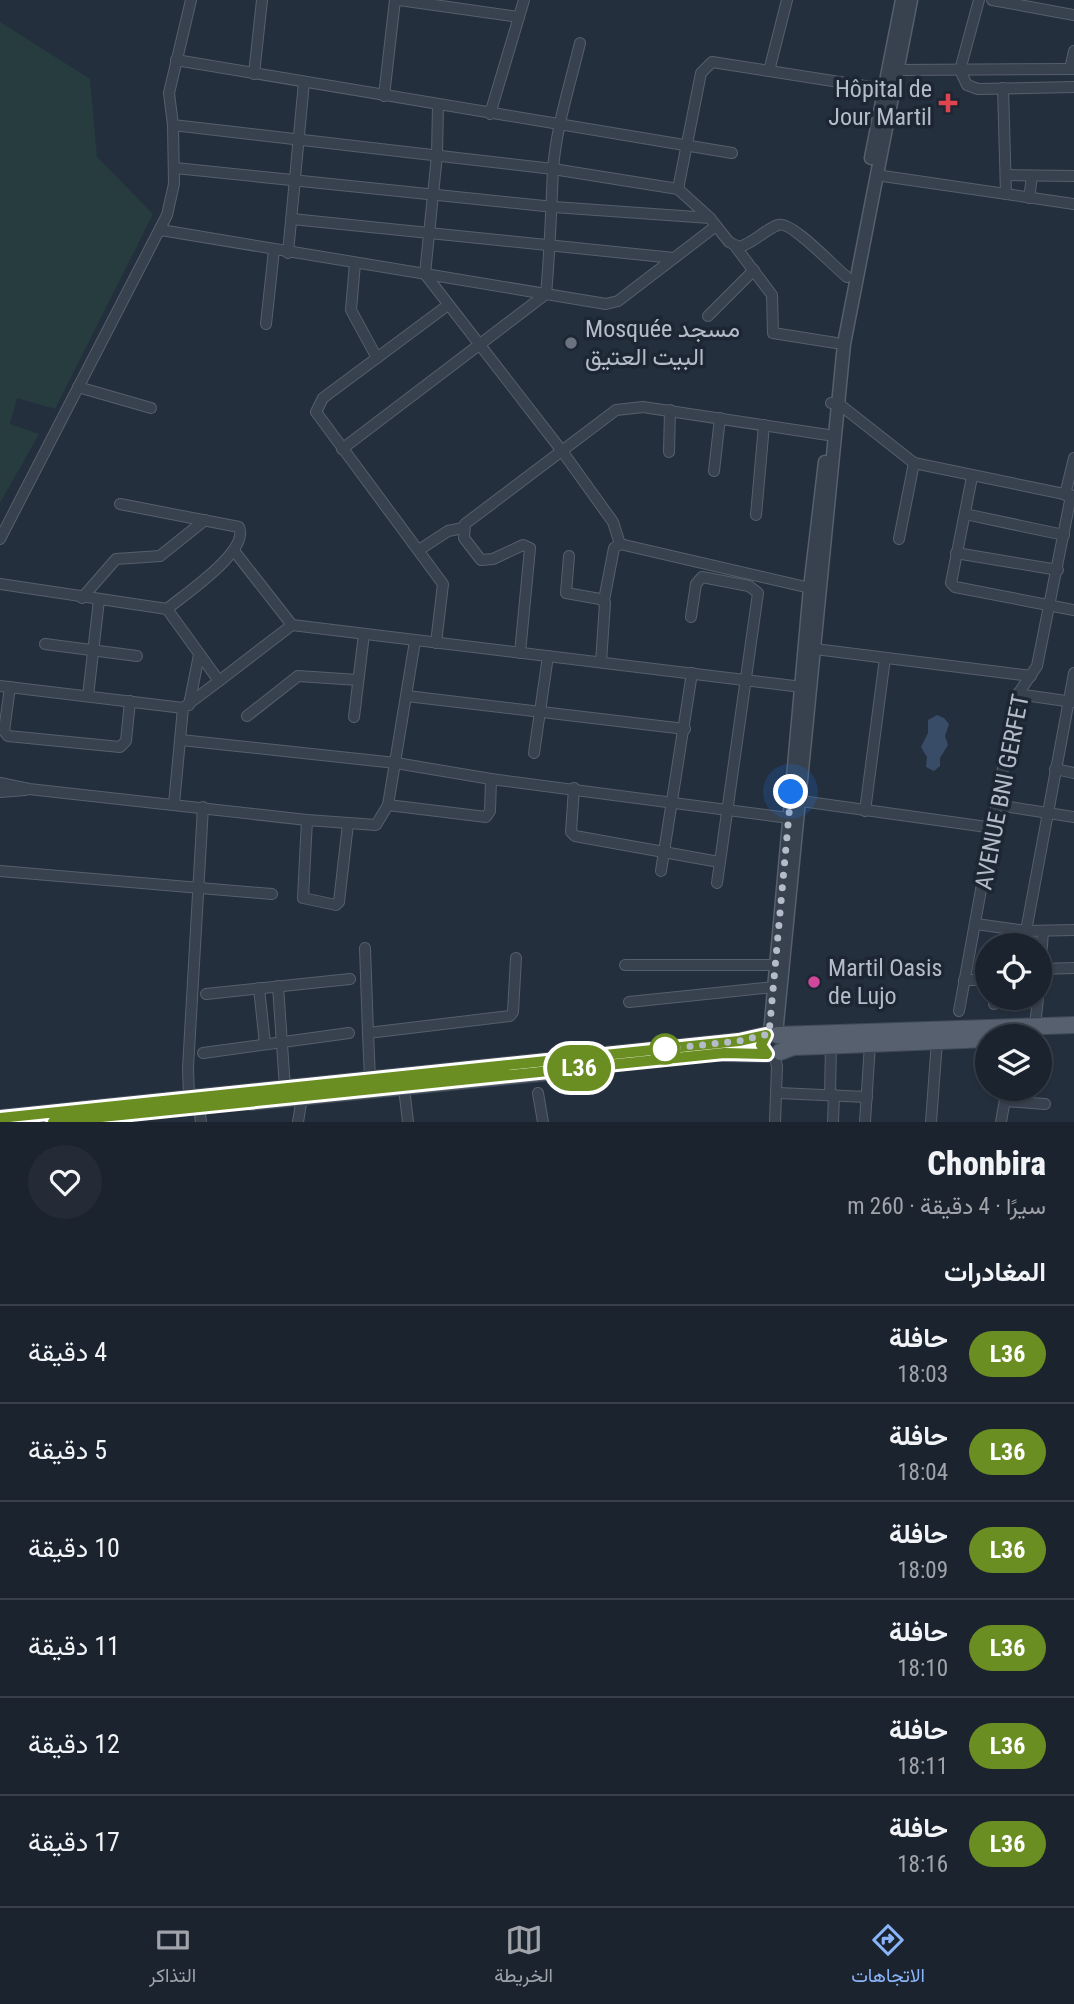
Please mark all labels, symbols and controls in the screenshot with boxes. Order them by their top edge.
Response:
place label: Hôpital de Jour Martil [828,75,932,131]
marker: Hôpital de Jour Martil [938,93,958,113]
place label: Mosquée مسجد البيت العتيق [585,315,740,371]
marker: Mosquée مسجد البيت العتيق [563,335,579,351]
street label: AVENUE BNI GERFET [969,692,1035,892]
your location [773,774,808,809]
map controls [975,933,1052,1101]
button: locate [975,933,1052,1010]
place label: Martil Oasis de Lujo [828,954,942,1010]
marker: Martil Oasis de Lujo [806,974,822,990]
button: layers [975,1024,1052,1101]
unlabelled marker [650,1034,680,1064]
line badge: L36 [539,1045,619,1091]
text: L36 [561,1054,597,1082]
text: Chonbira [927,1144,1046,1183]
button: heart [28,1145,102,1219]
text: سيرًا · 4 دقيقة · 260 m [847,1193,1046,1220]
text: المغادرات [944,1257,1046,1287]
text: حافلة [889,1323,948,1353]
text: 4 دقيقة [28,1337,107,1367]
text: L36 [990,1340,1025,1368]
text: 18:03 [897,1361,948,1388]
text: حافلة [889,1421,948,1451]
text: 5 دقيقة [28,1435,107,1465]
text: L36 [990,1438,1025,1466]
text: 18:04 [897,1459,948,1486]
text: حافلة [889,1519,948,1549]
text: 10 دقيقة [28,1533,120,1563]
text: L36 [990,1536,1025,1564]
text: 18:09 [897,1557,948,1584]
text: حافلة [889,1617,948,1647]
text: 11 دقيقة [28,1631,120,1661]
text: L36 [990,1634,1025,1662]
text: 18:10 [897,1655,948,1682]
text: حافلة [889,1715,948,1745]
text: 12 دقيقة [28,1729,120,1759]
text: L36 [990,1732,1025,1760]
text: 18:11 [897,1753,948,1780]
text: حافلة [889,1813,948,1843]
text: 17 دقيقة [28,1827,120,1857]
text: L36 [990,1830,1025,1858]
text: 18:16 [897,1851,948,1878]
tab: التذاكر [149,1921,196,1992]
tab: الخريطة [494,1921,553,1992]
tab: الاتجاهات [851,1921,925,1992]

